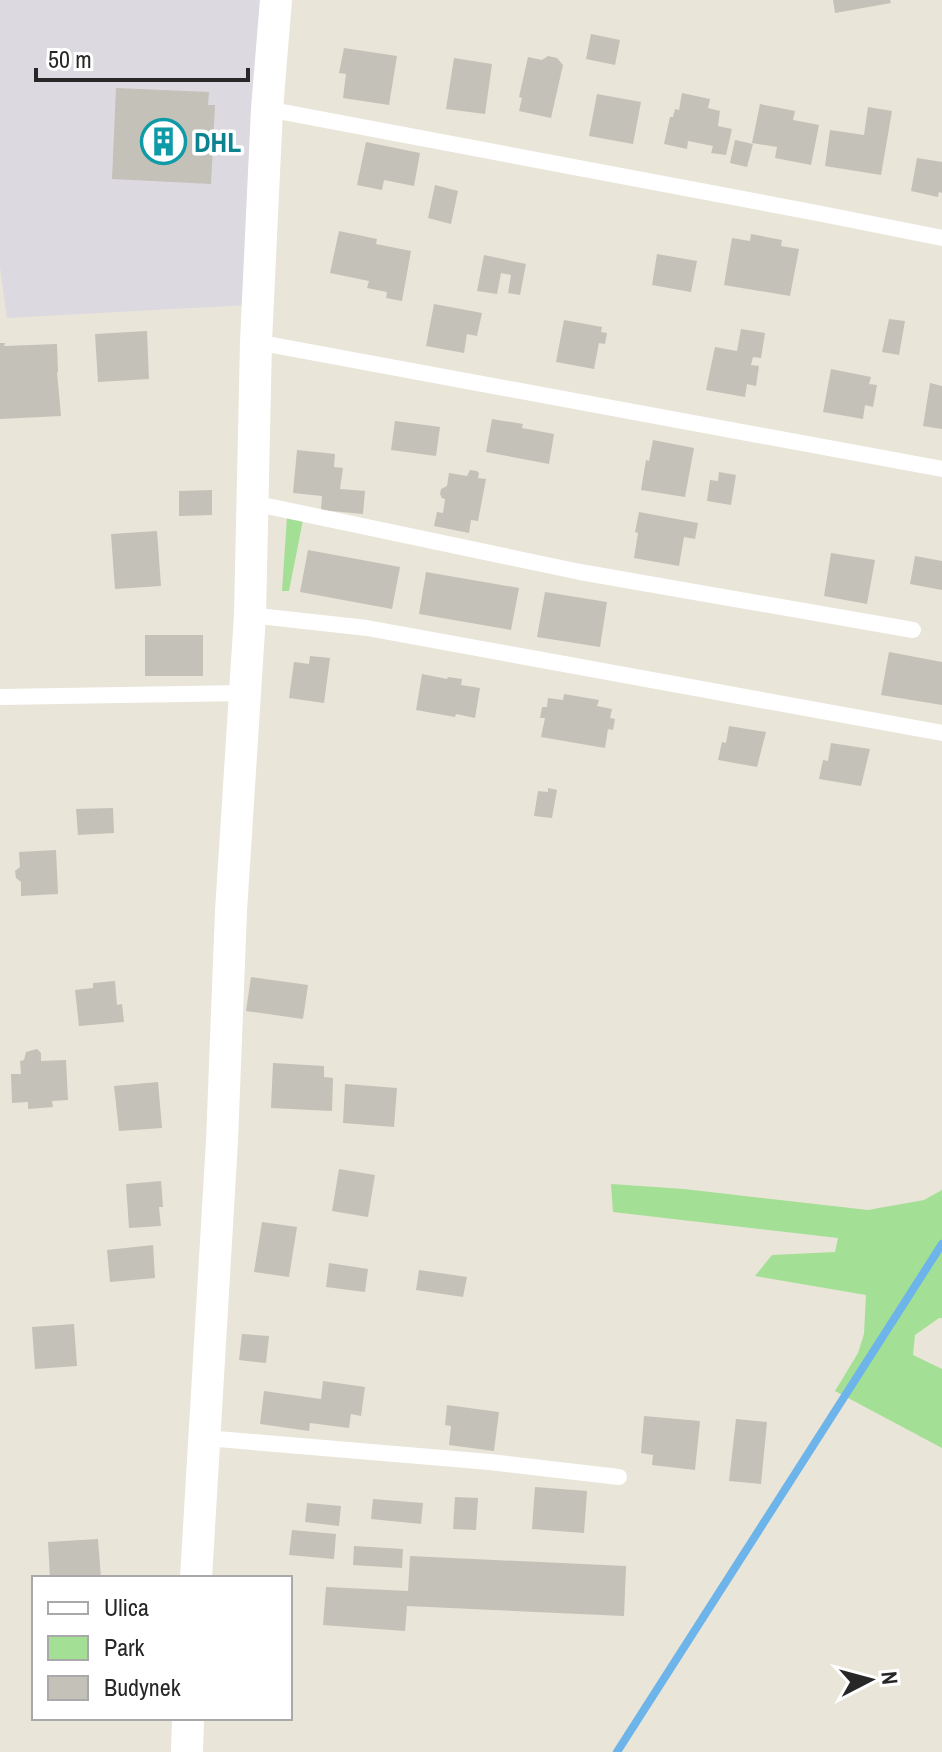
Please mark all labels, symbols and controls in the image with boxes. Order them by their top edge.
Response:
scale bar [36,32,248,82]
text: 50 m [48,43,92,75]
building icon: DHL [139,118,187,166]
place label: DHL [194,123,241,161]
legend [32,1576,292,1720]
text: Ulica [104,1591,149,1623]
text: Park [104,1631,145,1663]
north arrow [830,1640,910,1720]
text: N [874,1670,905,1686]
text: Budynek [104,1671,181,1703]

